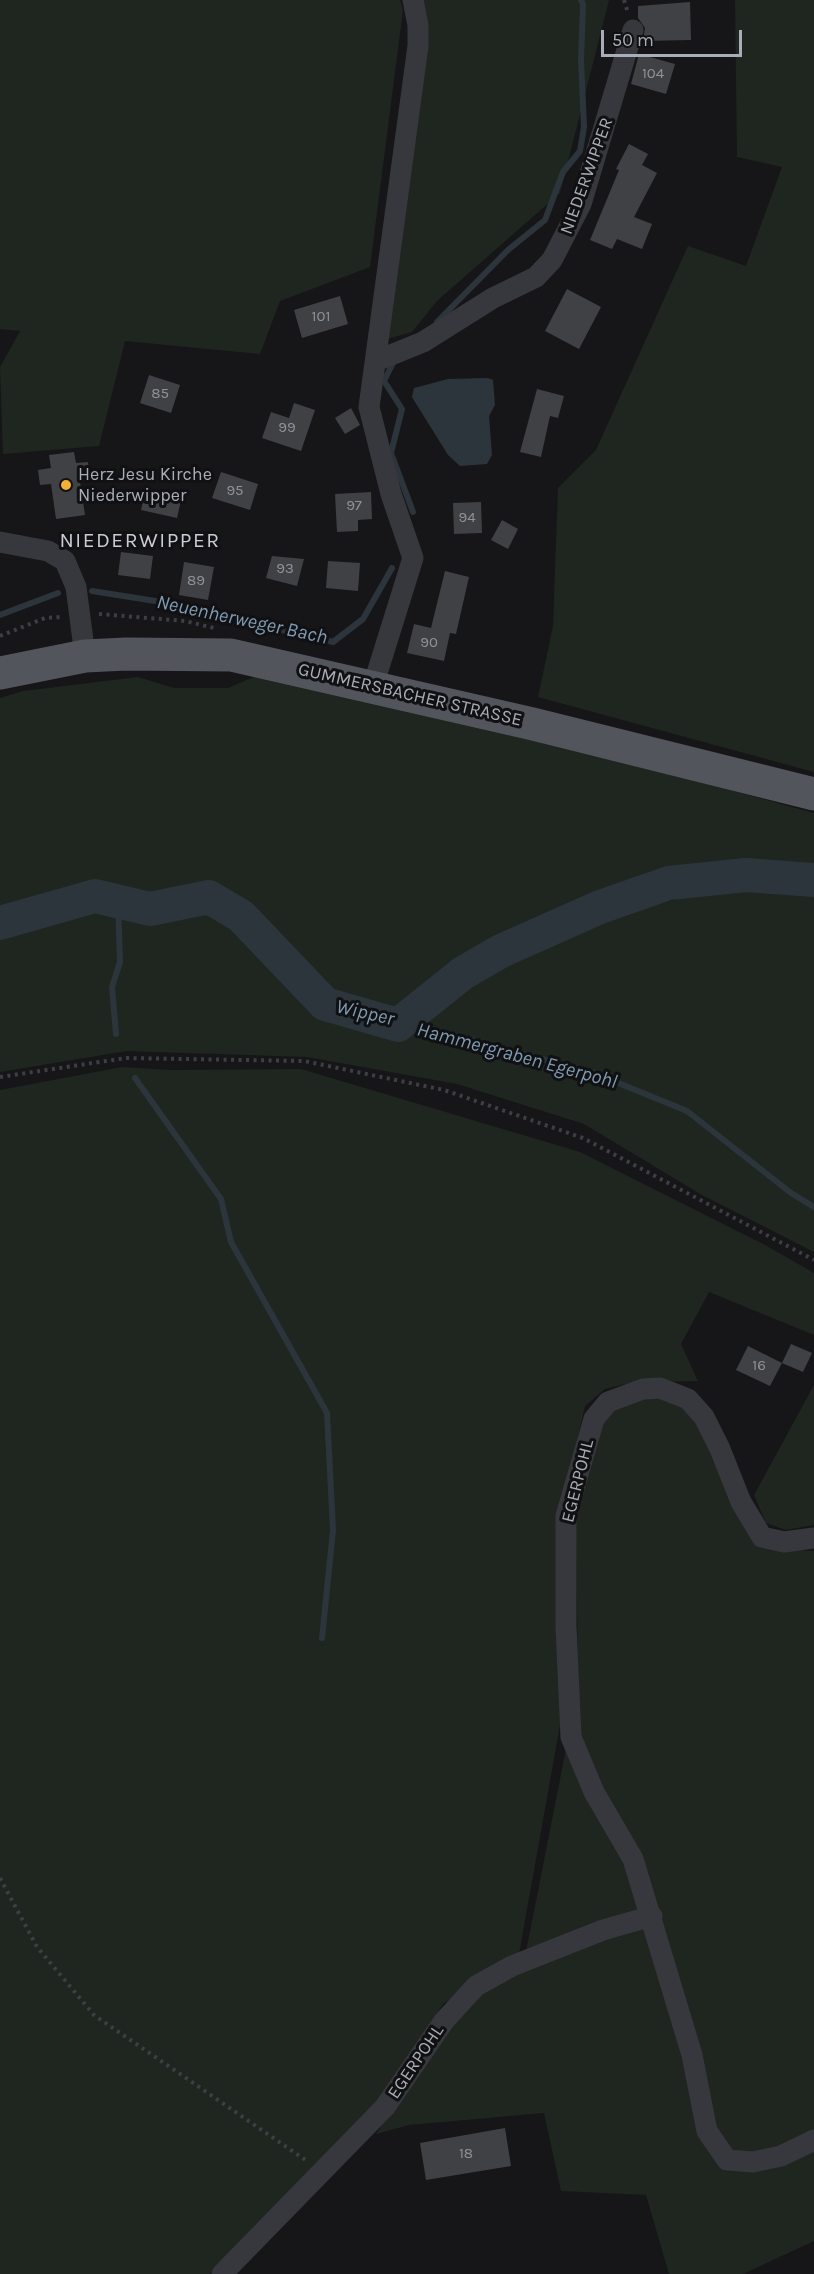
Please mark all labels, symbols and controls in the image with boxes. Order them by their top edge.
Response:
scale bar [604,18,745,56]
text: 50 m [612,29,654,51]
house number: 104 [642,65,664,83]
street label: NIEDERWIPPER [556,115,618,237]
house number: 101 [312,308,330,326]
house number: 85 [151,385,169,403]
house number: 99 [278,419,296,437]
place label: Herz Jesu Kirche Niederwipper [78,464,212,506]
marker: Herz Jesu Kirche Niederwipper [59,478,73,492]
house number: 95 [226,482,244,500]
house number: 97 [346,497,362,515]
house number: 94 [458,509,476,527]
district label: NIEDERWIPPER [59,528,221,554]
house number: 93 [276,560,294,578]
house number: 89 [187,572,205,590]
water label: Neuenherweger Bach [154,590,330,650]
house number: 90 [420,634,438,652]
street label: GUMMERSBACHER STRASSE [296,659,524,731]
water label: Wipper [334,995,396,1031]
water label: Hammergraben Egerpohl [414,1018,620,1094]
house number: 16 [752,1357,766,1375]
street label: EGERPOHL [557,1437,599,1525]
street label: EGERPOHL [383,2021,449,2103]
house number: 18 [459,2145,473,2163]

